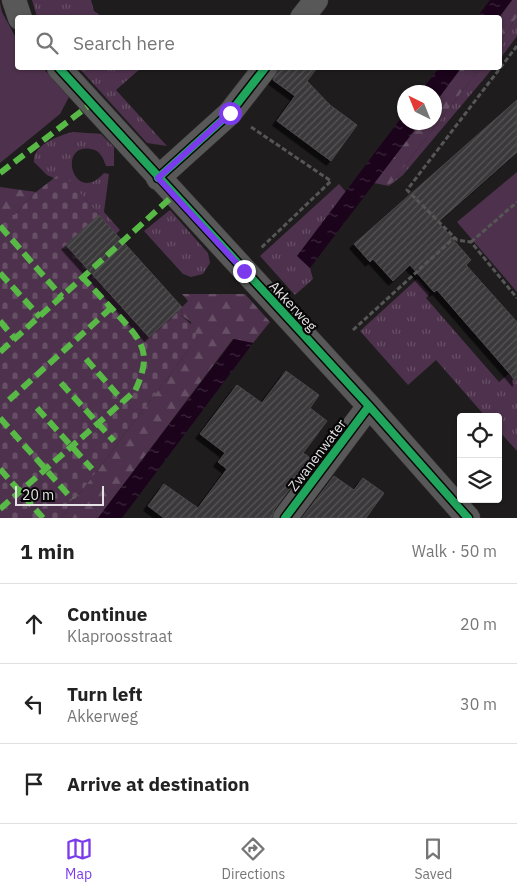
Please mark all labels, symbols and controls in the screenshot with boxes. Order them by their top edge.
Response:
search box [15,15,502,70]
icon: search [33,29,61,57]
text: Search here [73,31,175,55]
north arrow [397,85,442,130]
route start [219,102,242,125]
route end [233,260,256,283]
street label: Akkerweg [265,277,321,335]
map controls [457,413,502,503]
button: locate [457,413,502,458]
street label: Zwanenwater [284,415,350,495]
button: layers [457,458,502,503]
scale bar [15,483,104,506]
text: 20 m [22,486,54,504]
text: 1 min [20,537,75,565]
text: Walk · 50 m [412,541,497,561]
text: Continue [67,602,147,626]
icon: ahead [20,610,48,638]
text: 20 m [460,614,497,634]
text: Klaproosstraat [67,626,173,646]
text: Turn left [67,682,143,706]
icon: left [20,690,48,718]
text: 30 m [460,694,497,714]
text: Akkerweg [67,706,138,726]
icon: arrive [20,770,48,798]
text: Arrive at destination [67,772,250,796]
tab: Map [65,835,93,883]
tab: Directions [222,835,285,883]
tab: Saved [414,835,452,883]

